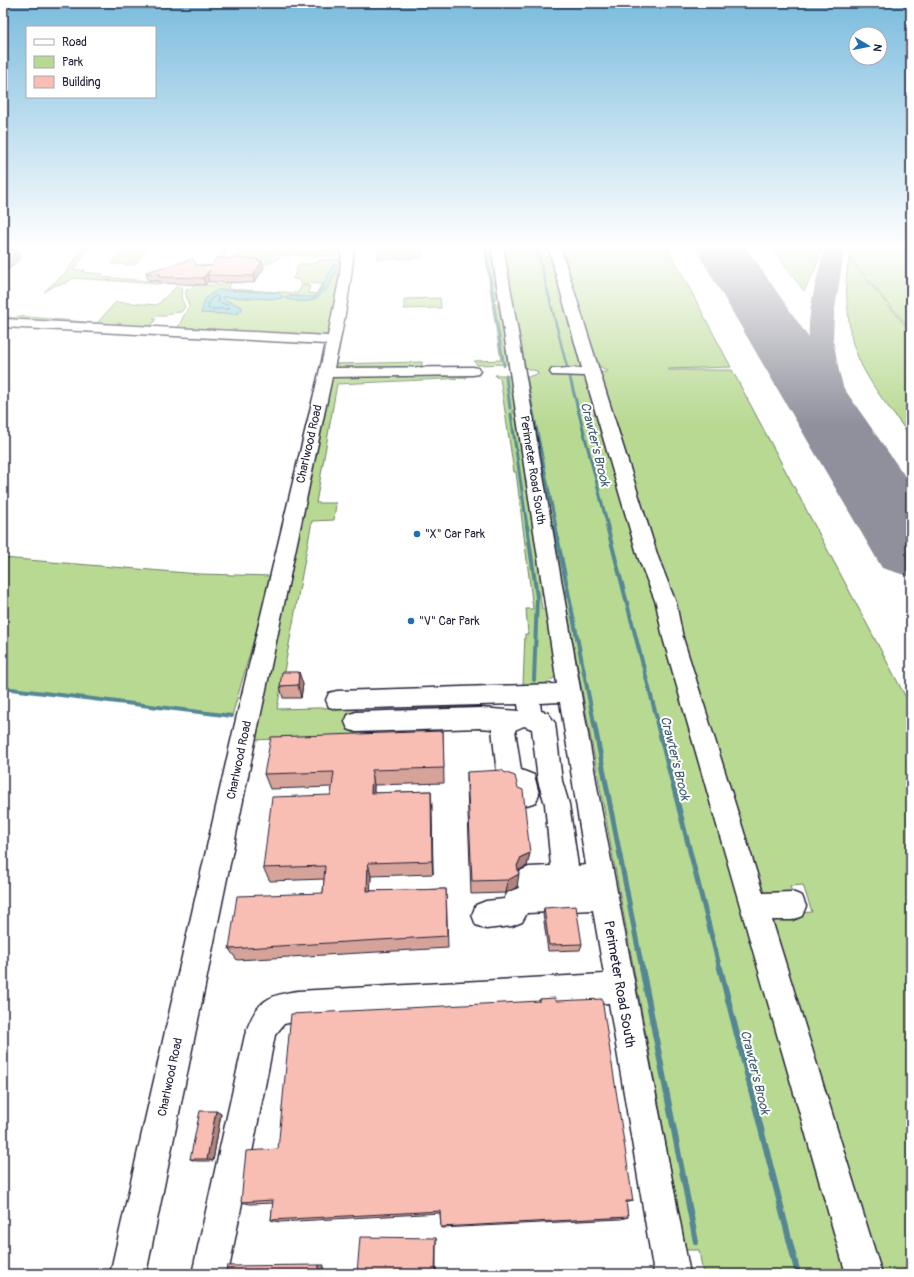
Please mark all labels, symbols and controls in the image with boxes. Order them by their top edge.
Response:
legend [26,26,156,98]
north arrow [848,26,888,66]
text: Road [62,35,87,50]
text: N [870,43,884,53]
text: Park [62,55,83,70]
text: Building [62,75,101,90]
water label: Crawter's Brook [577,401,614,489]
street label: Charlwood Road [293,403,326,485]
street label: Perimeter Road South [516,414,549,526]
place label: "X" Car Park [425,527,485,542]
marker: "X" Car Park [412,529,422,539]
place label: "V" Car Park [419,614,479,629]
marker: "V" Car Park [406,616,416,626]
water label: Crawter's Brook [657,715,694,803]
street label: Charlwood Road [224,719,255,801]
street label: Perimeter Road South [600,919,639,1049]
water label: Crawter's Brook [737,1029,774,1117]
street label: Charlwood Road [155,1036,186,1118]

